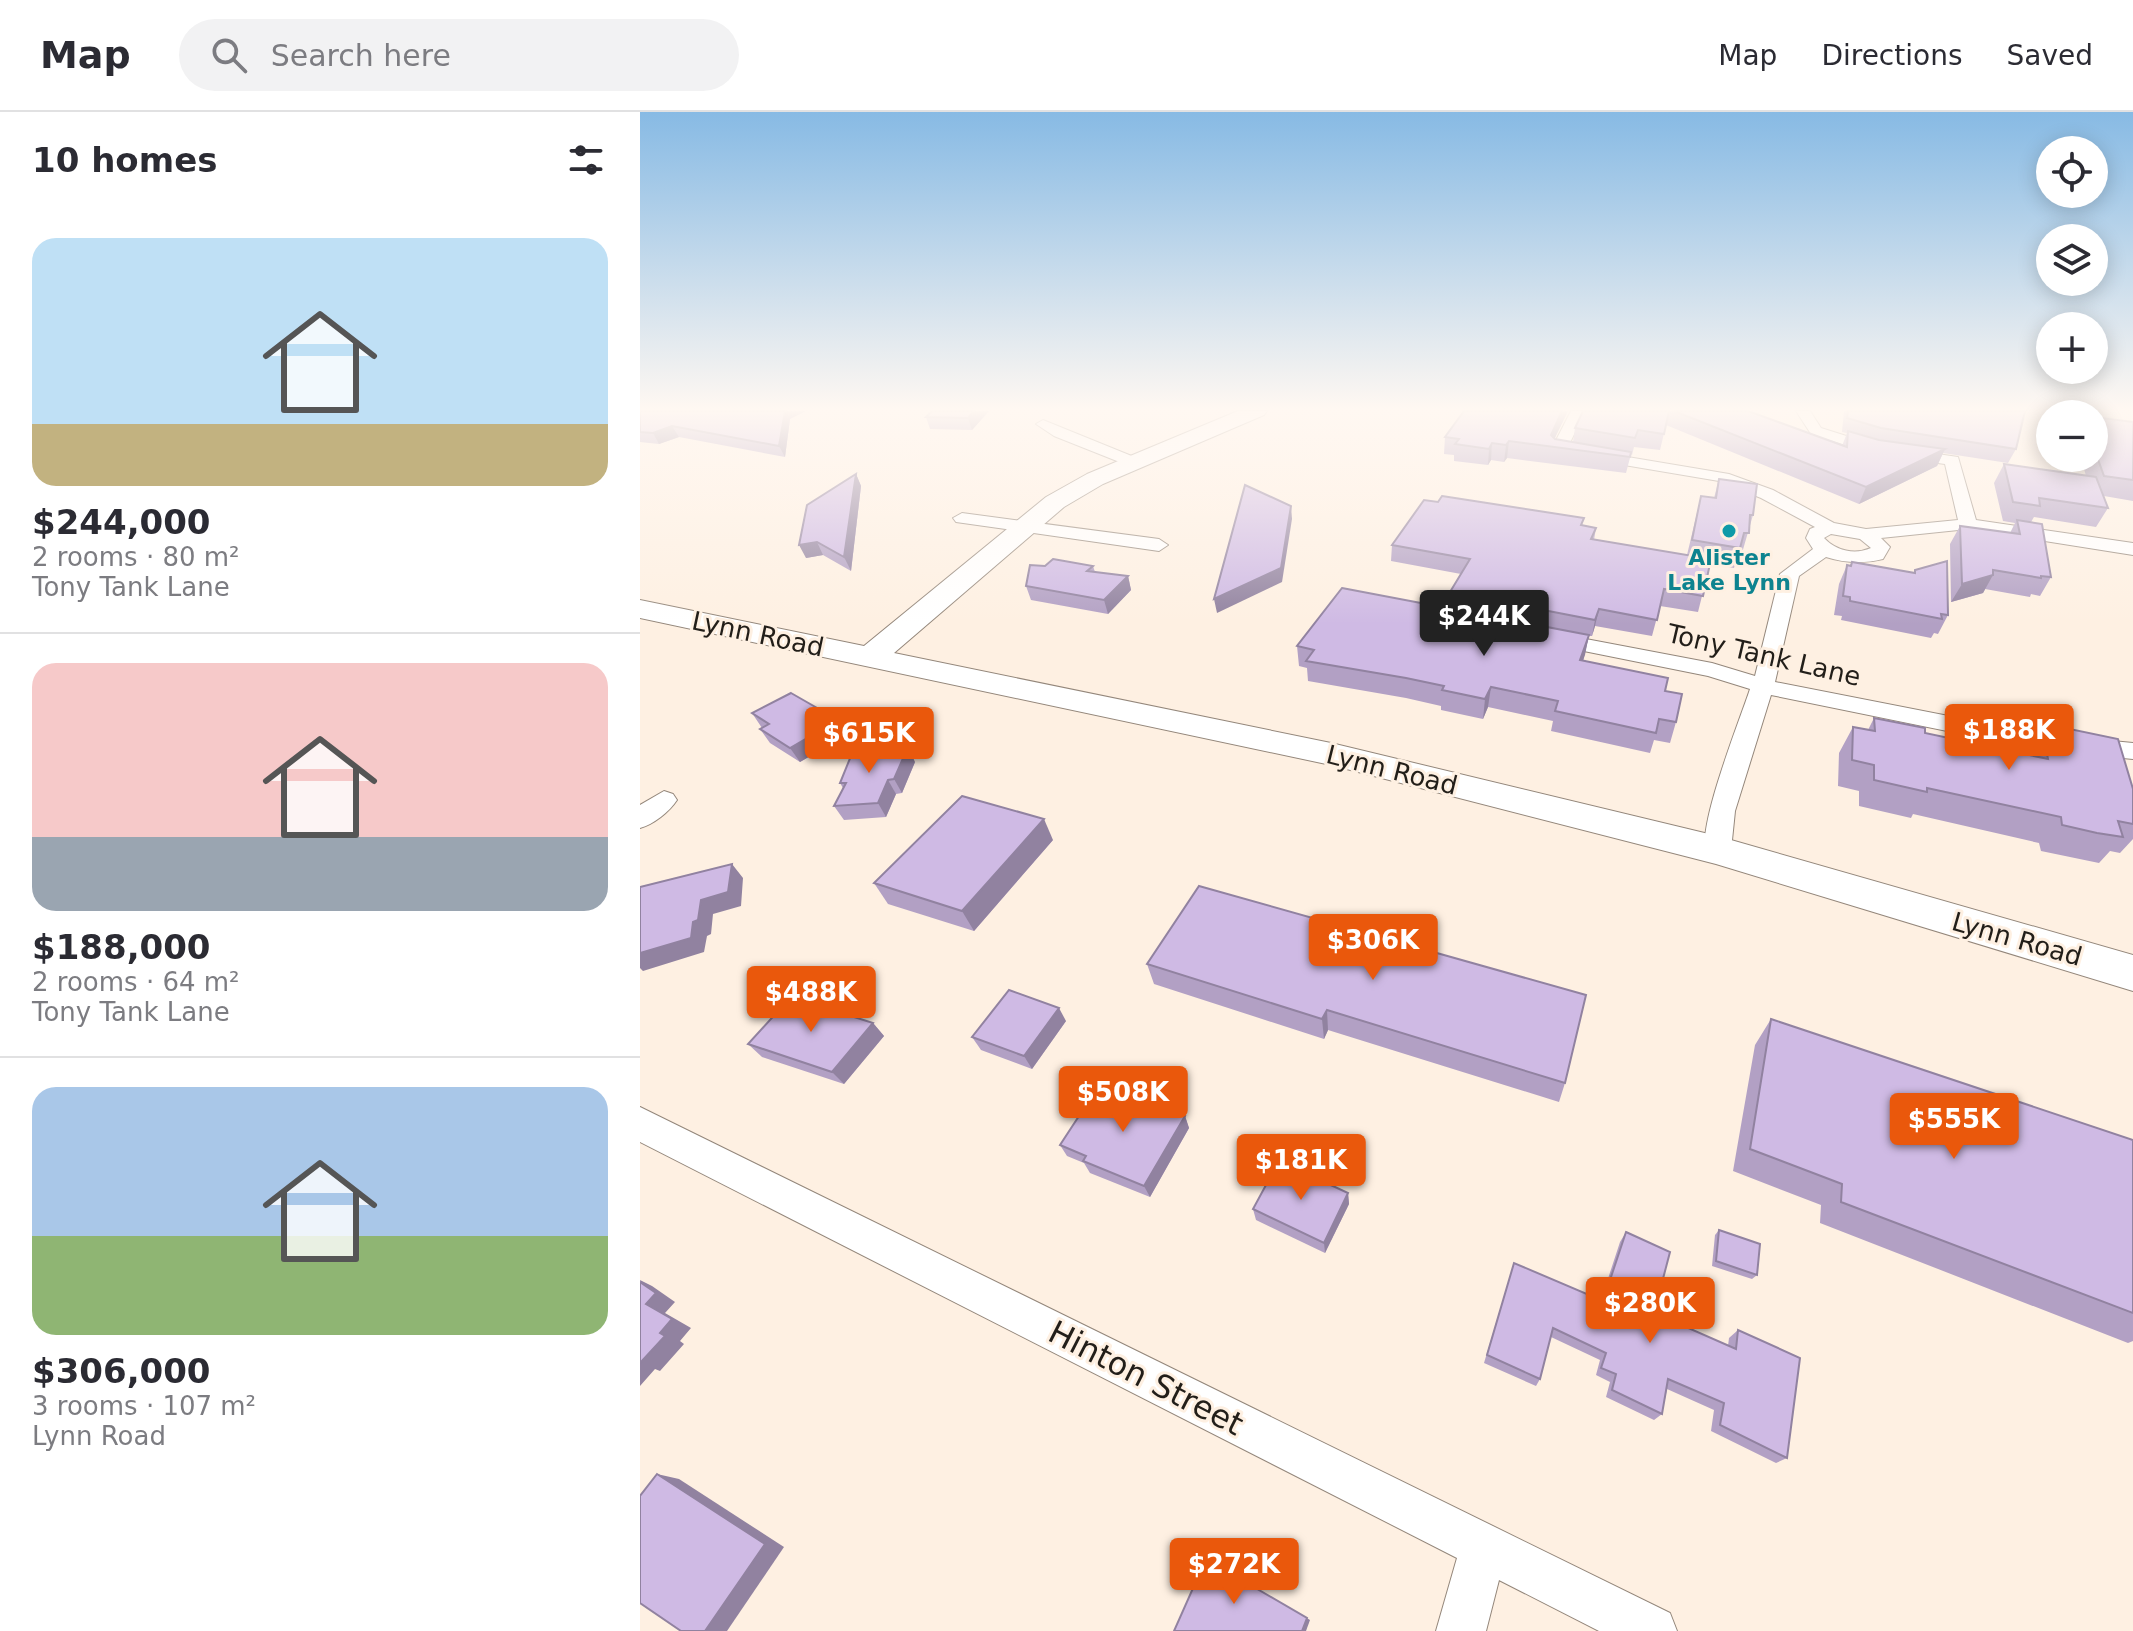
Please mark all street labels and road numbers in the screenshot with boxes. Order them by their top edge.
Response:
street label: Lynn Road [689,605,827,663]
street label: Tony Tank Lane [1663,618,1864,692]
street label: Lynn Road [1323,739,1461,801]
street label: Lynn Road [1948,906,2086,972]
street label: Hinton Street [1042,1313,1250,1443]

